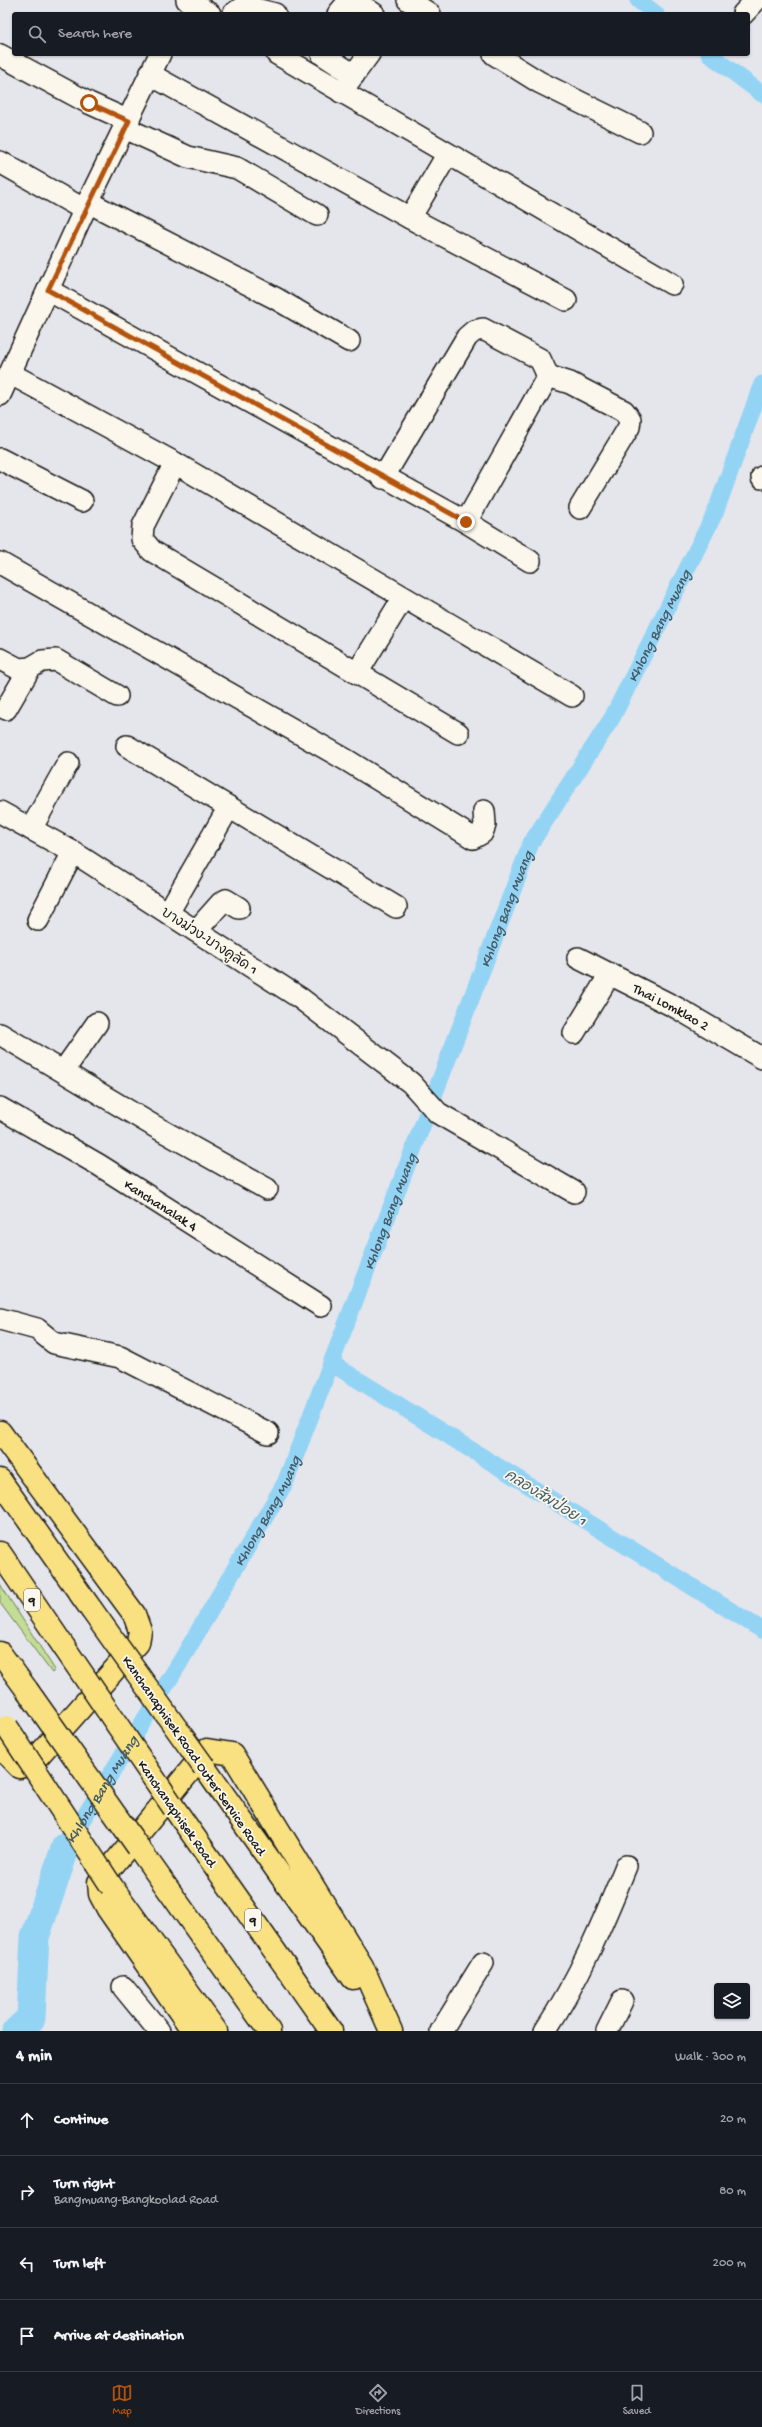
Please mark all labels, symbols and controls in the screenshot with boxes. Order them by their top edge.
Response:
search box [12,12,750,56]
icon: search [26,23,48,45]
text: Search here [58,25,132,43]
route start [80,94,98,112]
route end [457,513,475,531]
water label: Khlong Bang Muang [624,566,697,686]
water label: Khlong Bang Muang [477,847,539,970]
street label: บางม่วง-บางคูลัด 1 [157,903,261,980]
street label: Thai Lomklao 2 [628,981,711,1036]
water label: Khlong Bang Muang [361,1150,422,1273]
street label: Kanchanalak 4 [120,1177,200,1236]
water label: Khlong Bang Muang [231,1452,306,1570]
water label: คลองส้มป่อย 1 [501,1464,591,1531]
road number: 9 [24,1589,40,1611]
street label: Kanchanaphisek Road Outer Service Road [119,1652,271,1858]
water label: Khlong Bang Muang [63,1732,144,1847]
street label: Kanchanaphisek Road [135,1756,221,1870]
road number: 9 [245,1909,261,1931]
map controls [714,1983,750,2019]
button: layers [714,1983,750,2019]
text: 4 min [16,2047,52,2067]
text: Walk · 300 m [675,2050,746,2065]
icon: ahead [16,2109,38,2131]
text: Continue [54,2111,108,2129]
text: 20 m [720,2112,746,2127]
text: Turn right [54,2175,114,2193]
icon: right [16,2181,38,2203]
text: 80 m [719,2184,746,2199]
text: Bangmuang-Bangkoolad Road [54,2193,218,2208]
icon: left [16,2253,38,2275]
text: Turn left [54,2255,105,2273]
text: 200 m [713,2256,746,2271]
icon: arrive [16,2325,38,2347]
text: Arrive at destination [54,2327,184,2345]
tab: Map [111,2382,133,2418]
tab: Directions [356,2382,400,2418]
tab: Saved [623,2382,651,2418]

